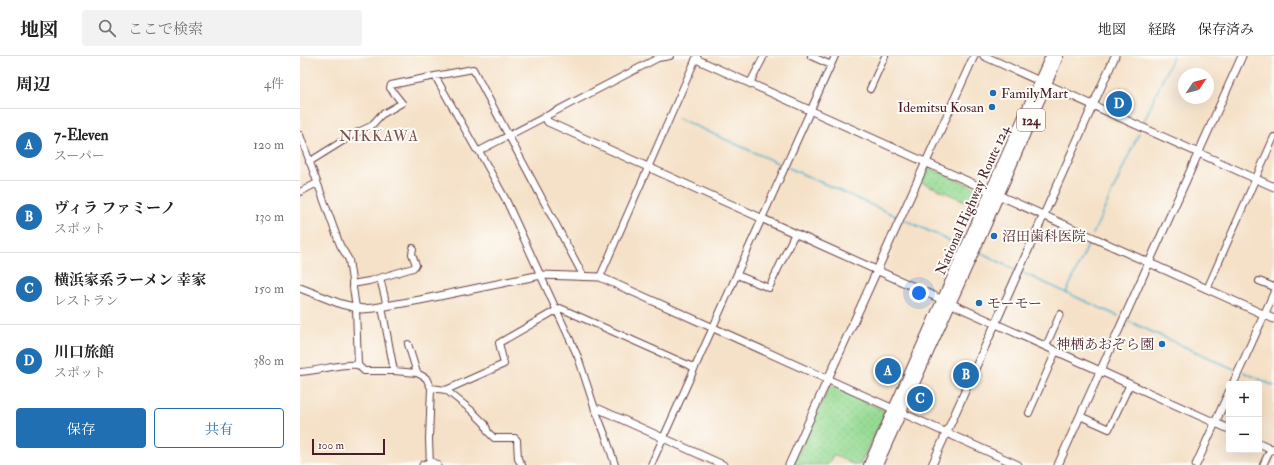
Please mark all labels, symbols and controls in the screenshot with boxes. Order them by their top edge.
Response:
search box [82,10,362,46]
icon: search [96,17,118,39]
text: 地図 [20,18,58,42]
text: ここで検索 [128,20,203,39]
text: 地図 [1098,21,1126,38]
text: 経路 [1148,21,1176,38]
text: 保存済み [1198,21,1254,38]
north arrow [1178,68,1214,104]
text: 周辺 [16,74,50,95]
text: 4件 [264,76,284,92]
place label: FamilyMart [1001,85,1069,103]
marker: FamilyMart [988,88,998,98]
pin: D [1106,89,1132,119]
place label: Idemitsu Kosan [898,99,984,116]
marker: Idemitsu Kosan [987,102,997,112]
road number: 124 [1017,109,1045,131]
street label: National Highway Route 124 [932,122,1015,278]
text: 7-Eleven [54,126,108,145]
district label: NIKKAWA [339,127,419,146]
text: A [25,137,33,153]
text: 120 m [253,137,284,153]
text: スーパー [54,148,105,164]
text: ヴィラ ファミーノ [54,199,176,218]
text: B [25,209,33,225]
text: 130 m [255,209,284,225]
text: スポット [54,221,106,237]
place label: 沼田歯科医院 [1002,228,1086,245]
marker: 沼田歯科医院 [989,231,999,241]
text: 横浜家系ラーメン 幸家 [54,271,206,290]
text: C [24,281,34,297]
text: 150 m [254,281,284,297]
your location [909,283,929,303]
text: レストラン [54,293,119,309]
place label: モーモー [987,295,1042,312]
marker: モーモー [974,298,984,308]
place label: 神栖あおぞら園 [1056,336,1154,353]
marker: 神栖あおぞら園 [1157,339,1167,349]
text: 川口旅館 [54,343,114,362]
text: D [24,353,34,369]
text: 380 m [253,353,284,369]
pin: A [875,356,901,386]
pin: B [953,360,979,390]
text: スポット [54,365,106,381]
map controls [1226,381,1262,453]
button: + [1226,381,1262,417]
pin: C [907,384,933,414]
button: 保存 [16,408,146,448]
button: 共有 [154,408,284,448]
button: − [1226,417,1262,453]
scale bar [312,437,385,456]
text: 100 m [318,439,344,452]

